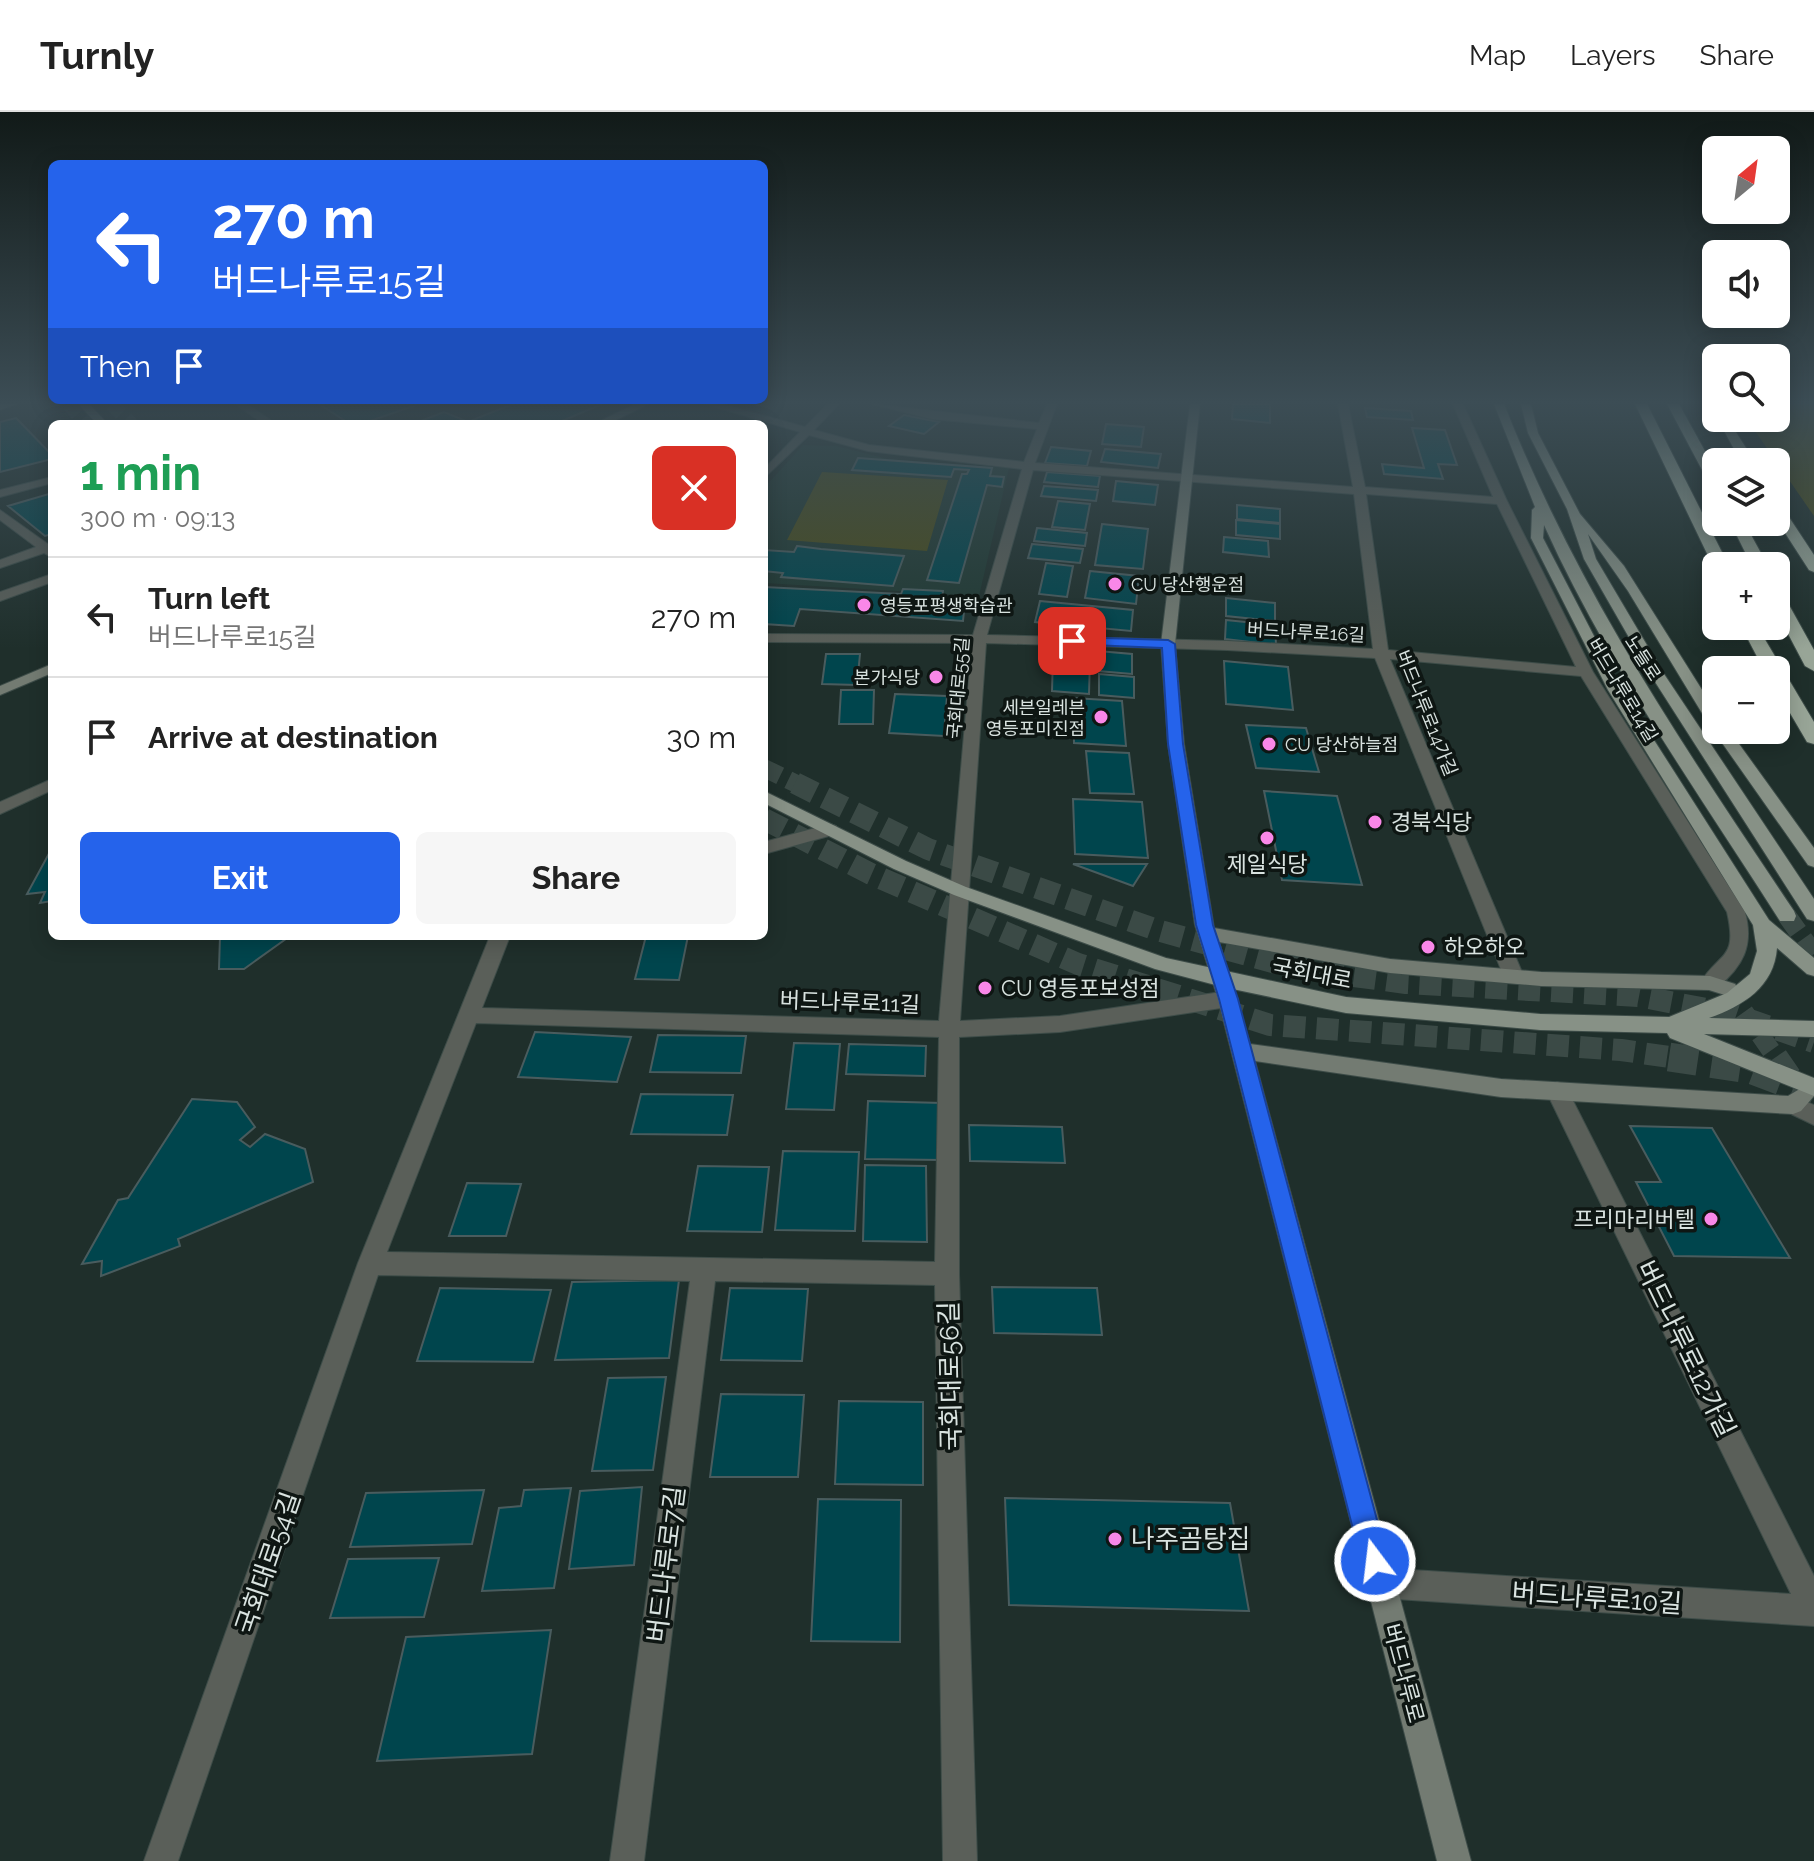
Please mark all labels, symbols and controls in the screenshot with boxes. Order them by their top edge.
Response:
text: Turnly [40,33,154,78]
text: Map [1469,39,1526,72]
text: Layers [1570,39,1656,72]
text: Share [1700,39,1774,72]
north arrow [1702,136,1790,224]
map controls [1702,136,1790,744]
text: 270 m [212,185,375,251]
icon: left [80,192,184,296]
button: sound [1702,240,1790,328]
text: 버드나루로15길 [212,260,446,302]
icon: arrive [167,344,211,388]
button: search [1702,344,1790,432]
text: Then [80,349,151,384]
text: 1 min [80,445,201,501]
button: close [652,446,736,530]
button: layers [1702,448,1790,536]
text: 300 m · 09:13 [80,503,235,533]
button: + [1702,552,1790,640]
place label: CU 당산행운점 [1131,574,1244,595]
marker: CU 당산행운점 [1106,575,1124,593]
text: Turn left [148,581,270,616]
icon: left [80,595,124,639]
place label: 영등포평생학습관 [880,595,1013,616]
marker: 영등포평생학습관 [855,596,873,614]
text: 270 m [651,600,736,635]
pin [1038,607,1106,675]
street label: 버드나루로16길 [1247,618,1365,646]
icon: arrive [1050,619,1094,663]
text: 버드나루로15길 [148,622,317,652]
street label: 노들로 [1621,631,1665,685]
street label: 버드나루로14길 [1584,634,1662,746]
street label: 국회대로55길 [943,636,973,740]
street label: 버드나루로14가길 [1392,647,1462,779]
button: − [1702,656,1790,744]
place label: 본가식당 [854,667,920,688]
marker: 본가식당 [927,668,945,686]
place label: 세븐일레븐 영등포미진점 [986,697,1085,739]
marker: 세븐일레븐 영등포미진점 [1092,708,1110,726]
icon: arrive [80,715,124,759]
text: Arrive at destination [148,720,438,755]
text: 30 m [666,720,736,755]
place label: CU 당산하늘점 [1285,734,1398,755]
marker: CU 당산하늘점 [1260,735,1278,753]
place label: 경북식당 [1391,809,1472,835]
marker: 경북식당 [1366,813,1384,831]
marker: 제일식당 [1258,829,1276,847]
button: Exit [80,832,400,924]
button: Share [416,832,736,924]
place label: 제일식당 [1227,851,1307,877]
place label: 하오하오 [1444,934,1525,960]
marker: 하오하오 [1419,938,1437,956]
street label: 국회대로 [1270,953,1354,993]
place label: CU 영등포보성점 [1001,975,1160,1001]
marker: CU 영등포보성점 [976,979,994,997]
street label: 버드나루로11길 [779,987,921,1017]
place label: 프리마리버텔 [1574,1206,1695,1232]
marker: 프리마리버텔 [1702,1210,1720,1228]
street label: 버드나루로12가길 [1630,1256,1742,1442]
street label: 국회대로56길 [934,1301,966,1451]
street label: 버드나루로7길 [642,1484,690,1644]
street label: 국회대로54길 [230,1488,306,1638]
position arrow [1333,1519,1417,1603]
place label: 나주곰탕집 [1131,1524,1251,1554]
marker: 나주곰탕집 [1106,1530,1124,1548]
street label: 버드나루로10길 [1511,1577,1683,1619]
street label: 버드나루로 [1378,1621,1430,1725]

